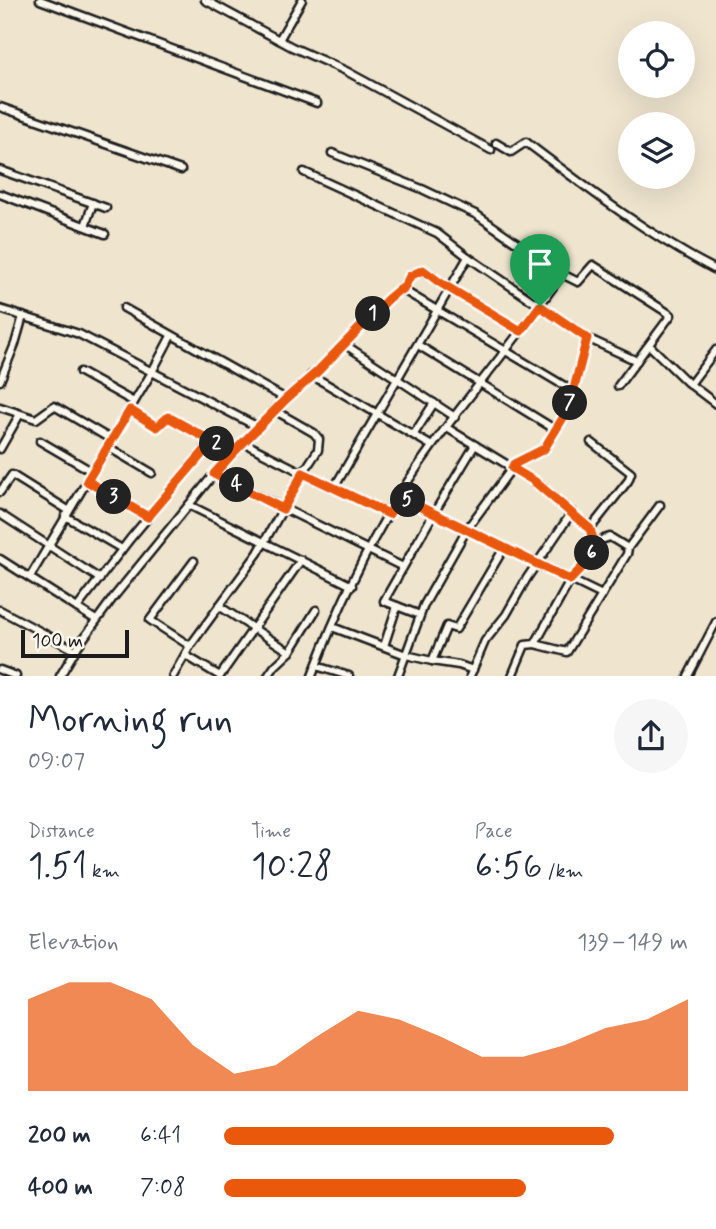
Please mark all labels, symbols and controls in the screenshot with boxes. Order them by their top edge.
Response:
map controls [618,21,695,189]
button: locate [618,21,695,98]
button: layers [618,112,695,189]
pin [510,234,570,306]
icon: arrive [521,245,559,283]
pin: 1 [356,296,390,332]
text: 1 [368,301,377,326]
pin: 7 [552,386,588,420]
text: 7 [564,390,575,415]
pin: 2 [200,426,234,462]
text: 2 [212,431,221,456]
pin: 4 [219,468,254,503]
text: 4 [231,472,242,497]
pin: 3 [96,480,132,514]
pin: 5 [390,482,426,518]
text: 3 [109,484,118,509]
text: 5 [402,487,413,512]
pin: 6 [574,536,610,570]
text: 6 [587,540,596,565]
scale bar [21,627,130,659]
text: 100 m [32,629,83,654]
text: Morning run [28,696,233,745]
button: share [614,699,688,773]
text: 09:07 [28,747,85,777]
text: Distance [28,819,95,844]
text: Time [251,819,291,844]
text: Pace [475,819,512,844]
text: 1.51 [28,844,87,890]
text: 10:28 [251,844,333,890]
text: 6:56 [475,844,542,890]
text: km [87,859,120,884]
text: /km [542,859,583,884]
text: Elevation [28,928,119,958]
text: 139–149 m [577,928,688,958]
text: 200 m [28,1121,91,1151]
text: 6:41 [140,1121,181,1151]
text: 400 m [28,1173,93,1203]
text: 7:08 [140,1173,186,1203]

